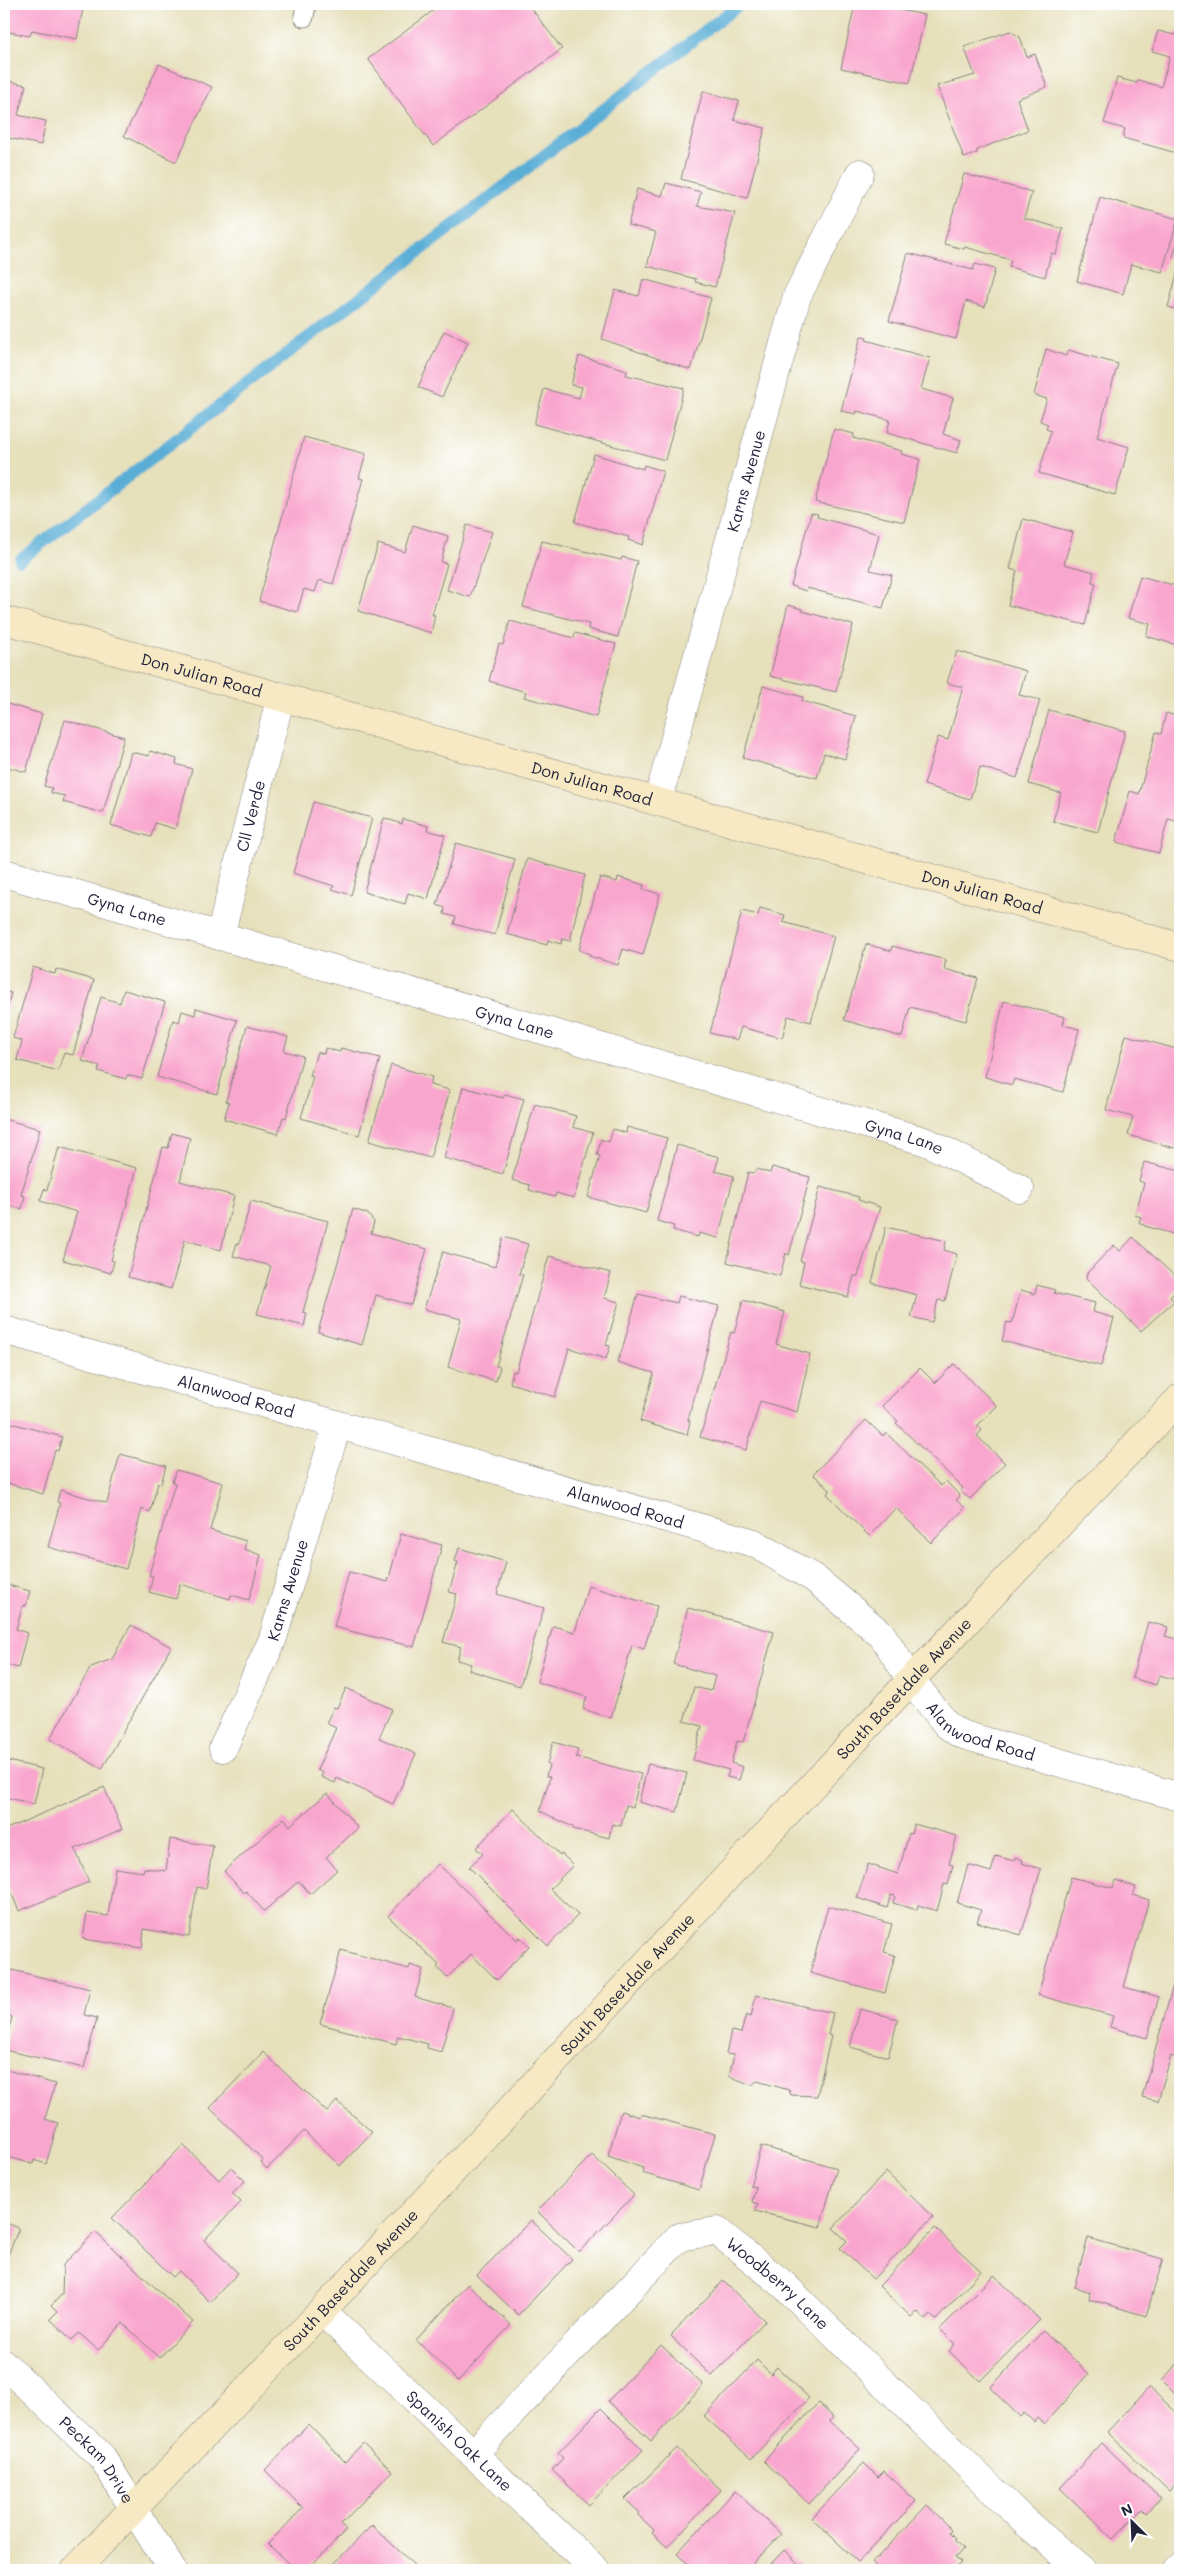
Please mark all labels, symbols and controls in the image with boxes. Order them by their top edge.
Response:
street label: Karns Avenue [721,427,770,534]
street label: Don Julian Road [139,648,265,701]
street label: Don Julian Road [529,756,655,810]
street label: Cll Verde [231,778,269,854]
street label: Don Julian Road [919,865,1045,918]
street label: Gyna Lane [85,887,169,930]
street label: Gyna Lane [473,1000,557,1043]
street label: Gyna Lane [863,1114,947,1159]
street label: Alanwood Road [175,1369,297,1422]
street label: Alanwood Road [565,1479,686,1533]
street label: Karns Avenue [262,1537,312,1643]
street label: South Basetdale Avenue [831,1613,975,1764]
street label: Alanwood Road [922,1697,1038,1765]
street label: South Basetdale Avenue [555,1908,698,2060]
street label: South Basetdale Avenue [278,2204,422,2355]
street label: Woodberry Lane [723,2232,834,2334]
street label: Spanish Oak Lane [402,2385,517,2496]
street label: Peckam Drive [55,2411,139,2507]
north arrow [1106,2496,1156,2546]
text: N [1118,2499,1135,2521]

